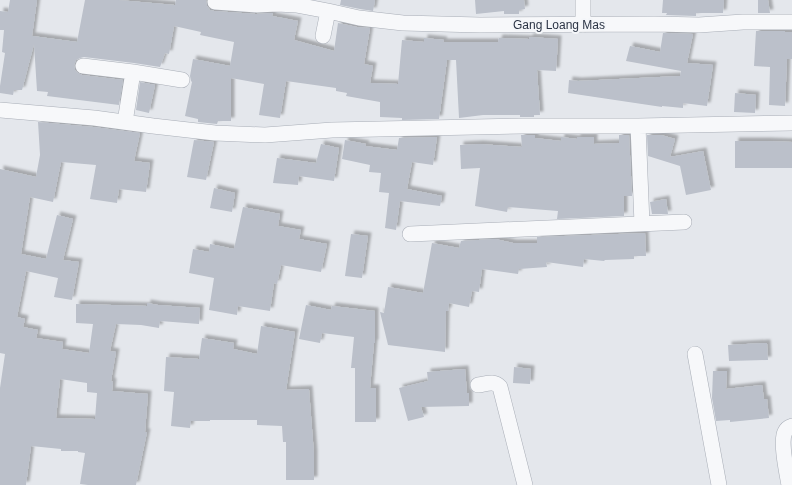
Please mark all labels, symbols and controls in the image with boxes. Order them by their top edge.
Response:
street label: Gang Loang Mas [513,18,605,32]

